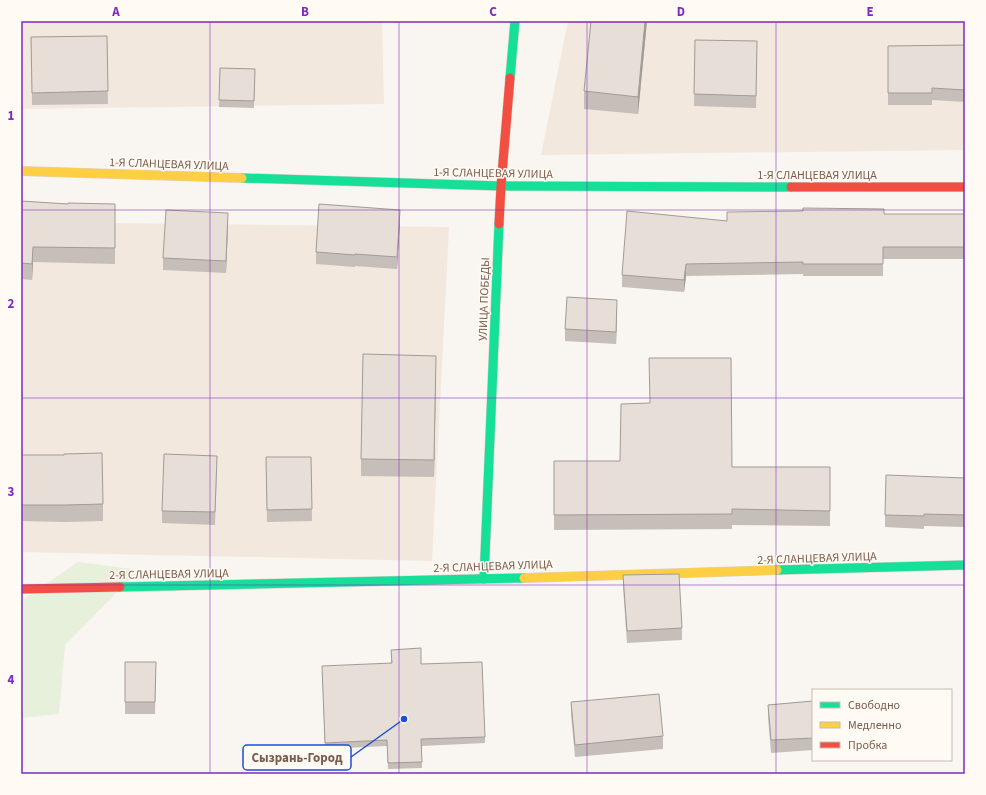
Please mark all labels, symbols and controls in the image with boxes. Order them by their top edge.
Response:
text: A [111,3,120,21]
text: B [301,3,309,21]
text: C [489,3,497,21]
text: D [677,3,685,21]
text: E [866,3,874,21]
text: 1 [8,107,15,125]
street label: 1-Я СЛАНЦЕВАЯ УЛИЦА [109,154,229,175]
street label: 1-Я СЛАНЦЕВАЯ УЛИЦА [433,164,553,183]
street label: 1-Я СЛАНЦЕВАЯ УЛИЦА [757,167,877,184]
street label: УЛИЦА ПОБЕДЫ [475,257,494,341]
text: 2 [8,295,15,313]
text: 3 [8,483,15,501]
street label: 2-Я СЛАНЦЕВАЯ УЛИЦА [757,548,878,569]
street label: 2-Я СЛАНЦЕВАЯ УЛИЦА [433,556,554,577]
street label: 2-Я СЛАНЦЕВАЯ УЛИЦА [109,565,229,584]
text: 4 [8,671,15,689]
legend [812,689,952,761]
text: Свободно [848,697,900,714]
text: Медленно [848,717,902,734]
text: Пробка [848,737,887,754]
callout: Сызрань-Город [243,745,351,770]
text: Сызрань-Город [251,749,343,767]

